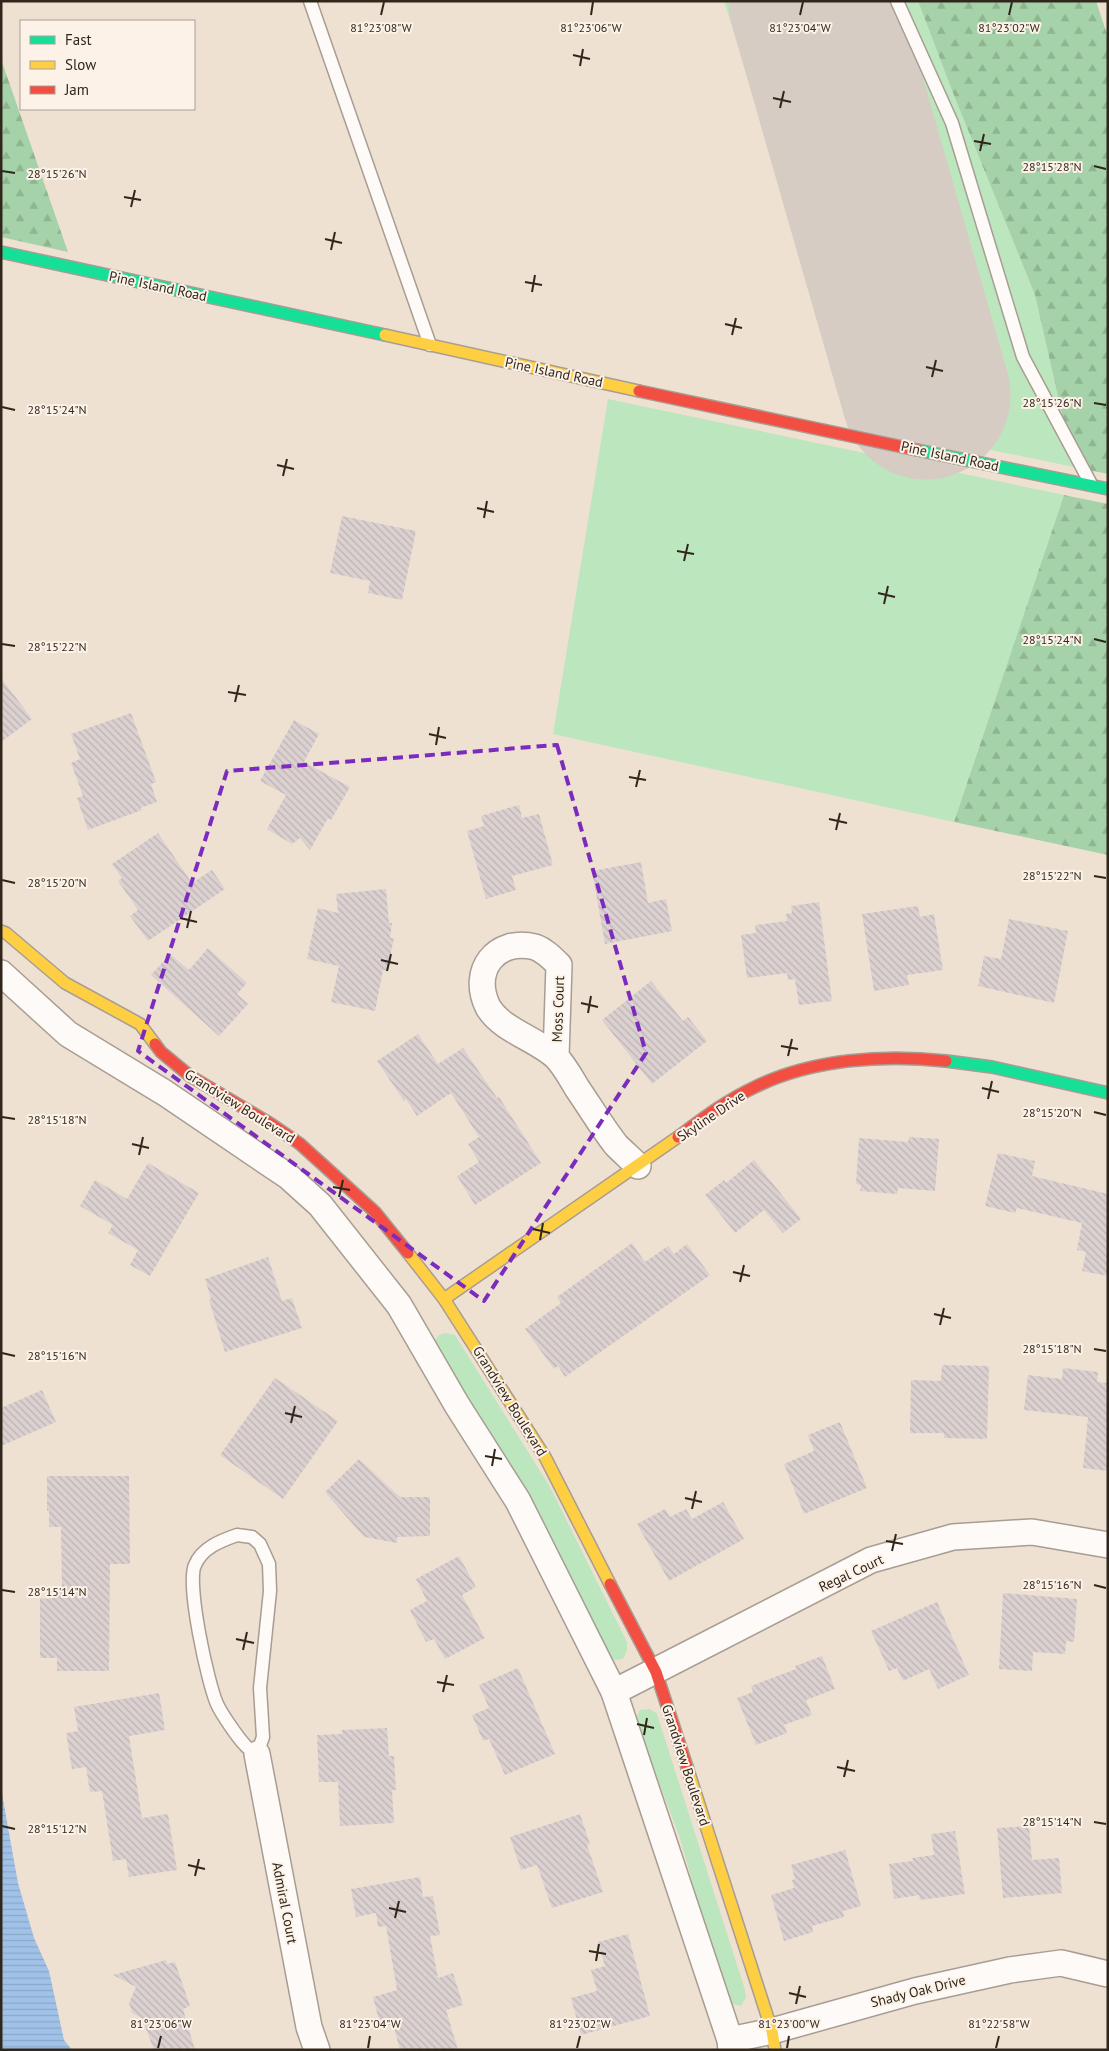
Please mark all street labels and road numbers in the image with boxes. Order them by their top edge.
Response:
street label: Pine Island Road [107,267,209,305]
street label: Pine Island Road [503,353,605,391]
street label: Pine Island Road [899,437,1001,475]
street label: Moss Court [548,975,568,1043]
street label: Grandview Boulevard [181,1065,299,1147]
street label: Skyline Drive [674,1087,748,1145]
street label: Grandview Boulevard [469,1342,551,1460]
street label: Regal Court [816,1550,886,1596]
street label: Grandview Boulevard [658,1702,714,1828]
street label: Admiral Court [268,1861,302,1946]
street label: Shady Oak Drive [869,1971,967,2011]

